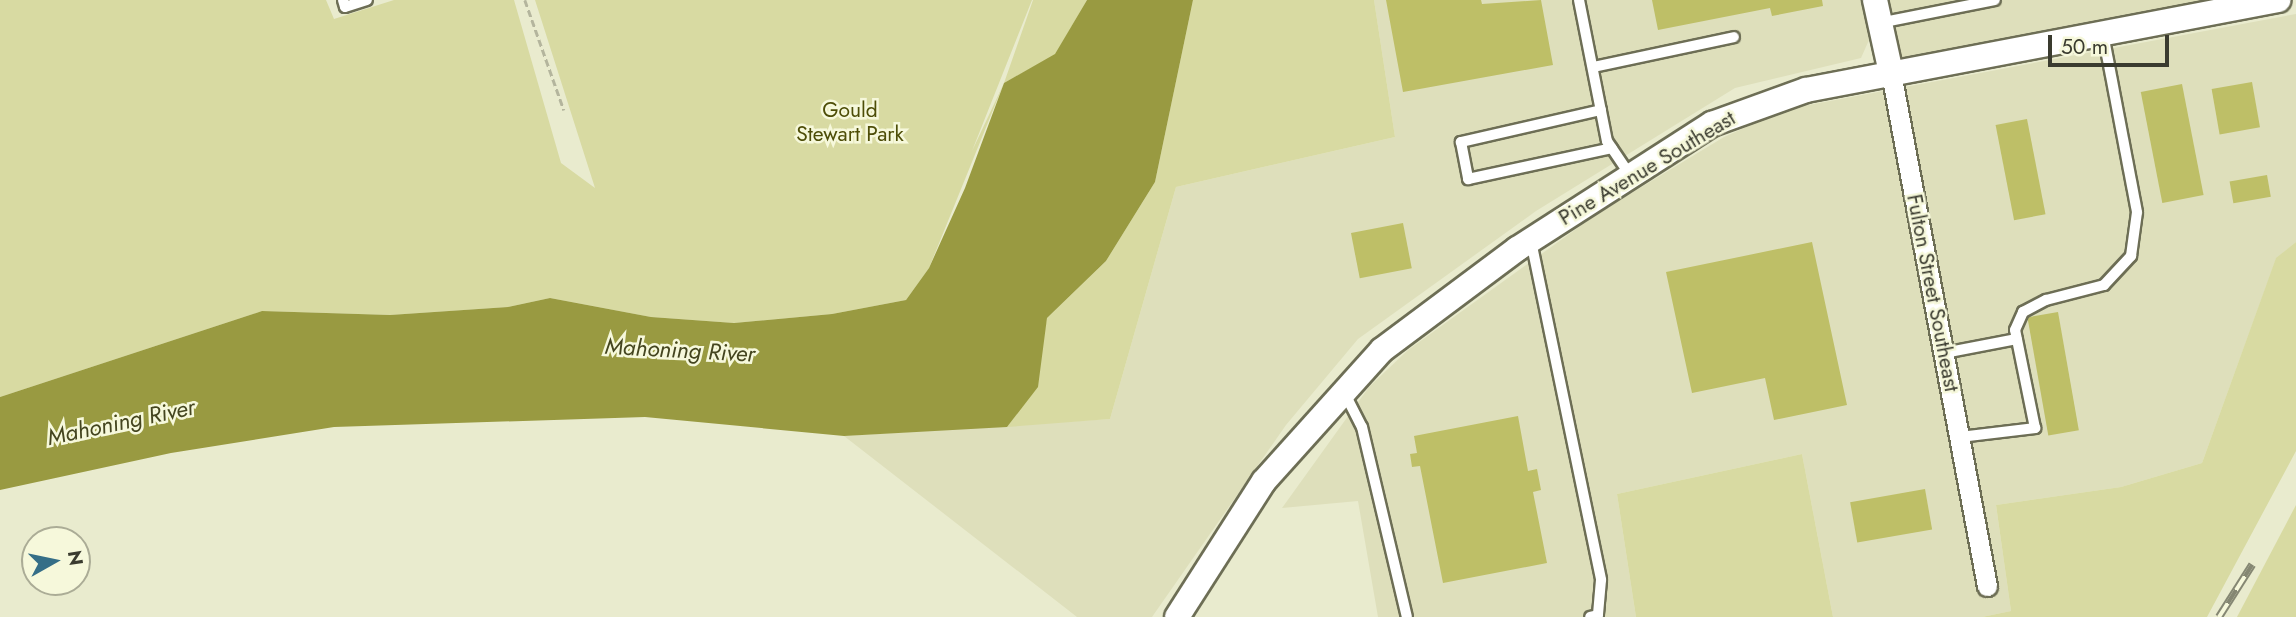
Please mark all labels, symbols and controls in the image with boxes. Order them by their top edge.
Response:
scale bar [2051,21,2172,65]
text: 50 m [2061,32,2108,62]
park label: Gould Stewart Park [796,97,904,147]
street label: Pine Avenue Southeast [1554,105,1740,231]
street label: Fulton Street Southeast [1901,192,1965,394]
water label: Mahoning River [604,332,756,368]
water label: Mahoning River [45,393,197,451]
north arrow [21,526,91,596]
text: N [61,548,90,568]

